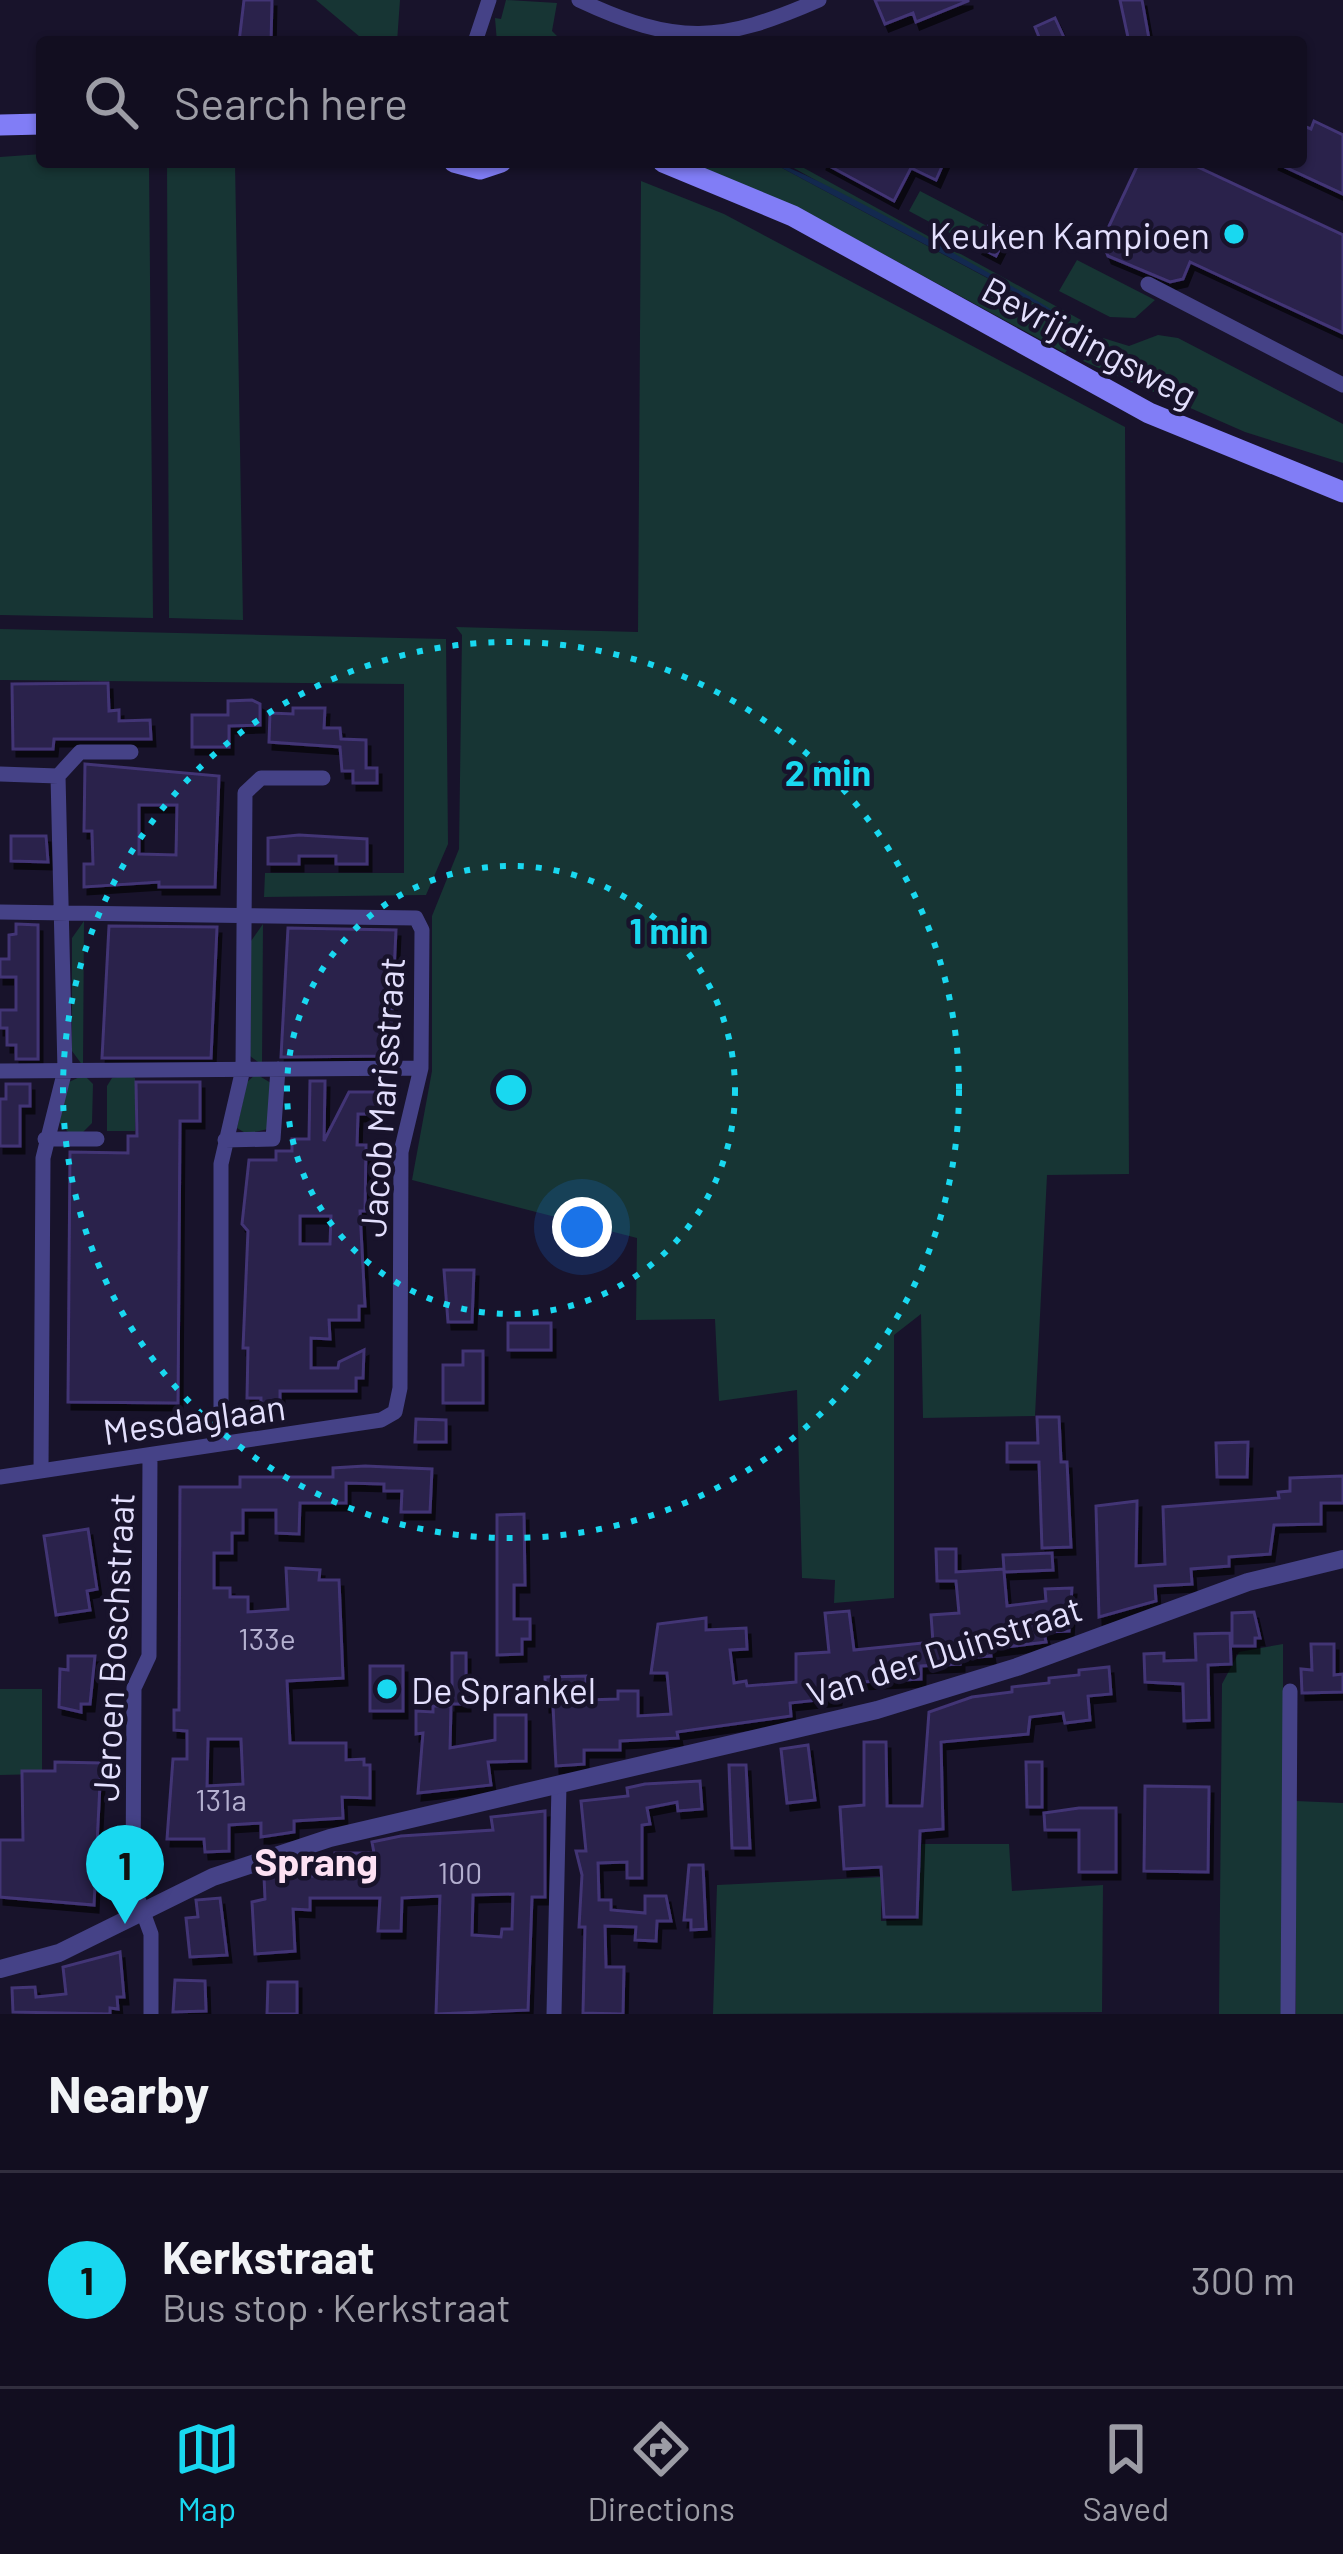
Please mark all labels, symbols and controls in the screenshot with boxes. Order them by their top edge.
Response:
search box [36,36,1307,168]
icon: search [78,69,144,135]
text: Search here [174,75,408,129]
place label: Keuken Kampioen [929,213,1210,256]
marker: Keuken Kampioen [1221,221,1247,247]
street label: Bevrijdingsweg [975,266,1205,416]
text: 2 min [785,750,871,793]
text: 1 min [630,908,708,951]
street label: Jacob Marisstraat [350,956,412,1238]
centre of rings [490,1069,532,1111]
your location [552,1197,612,1257]
street label: Mesdaglaan [100,1384,288,1452]
street label: Jeroen Boschstraat [82,1492,142,1802]
street label: Van der Duinstraat [801,1585,1087,1715]
house number: 133e [238,1620,296,1656]
place label: De Sprankel [411,1668,596,1711]
marker: De Sprankel [374,1676,400,1702]
house number: 131a [195,1781,247,1817]
pin: 1 [86,1825,164,1924]
district label: Sprang [254,1837,378,1884]
house number: 100 [438,1854,482,1890]
text: Nearby [48,2062,209,2123]
text: Kerkstraat [162,2229,375,2283]
text: 1 [80,2256,94,2303]
text: 300 m [1191,2256,1295,2303]
text: Bus stop · Kerkstraat [162,2283,511,2330]
tab: Map [174,2416,240,2528]
tab: Directions [587,2416,735,2528]
tab: Saved [1083,2416,1169,2528]

